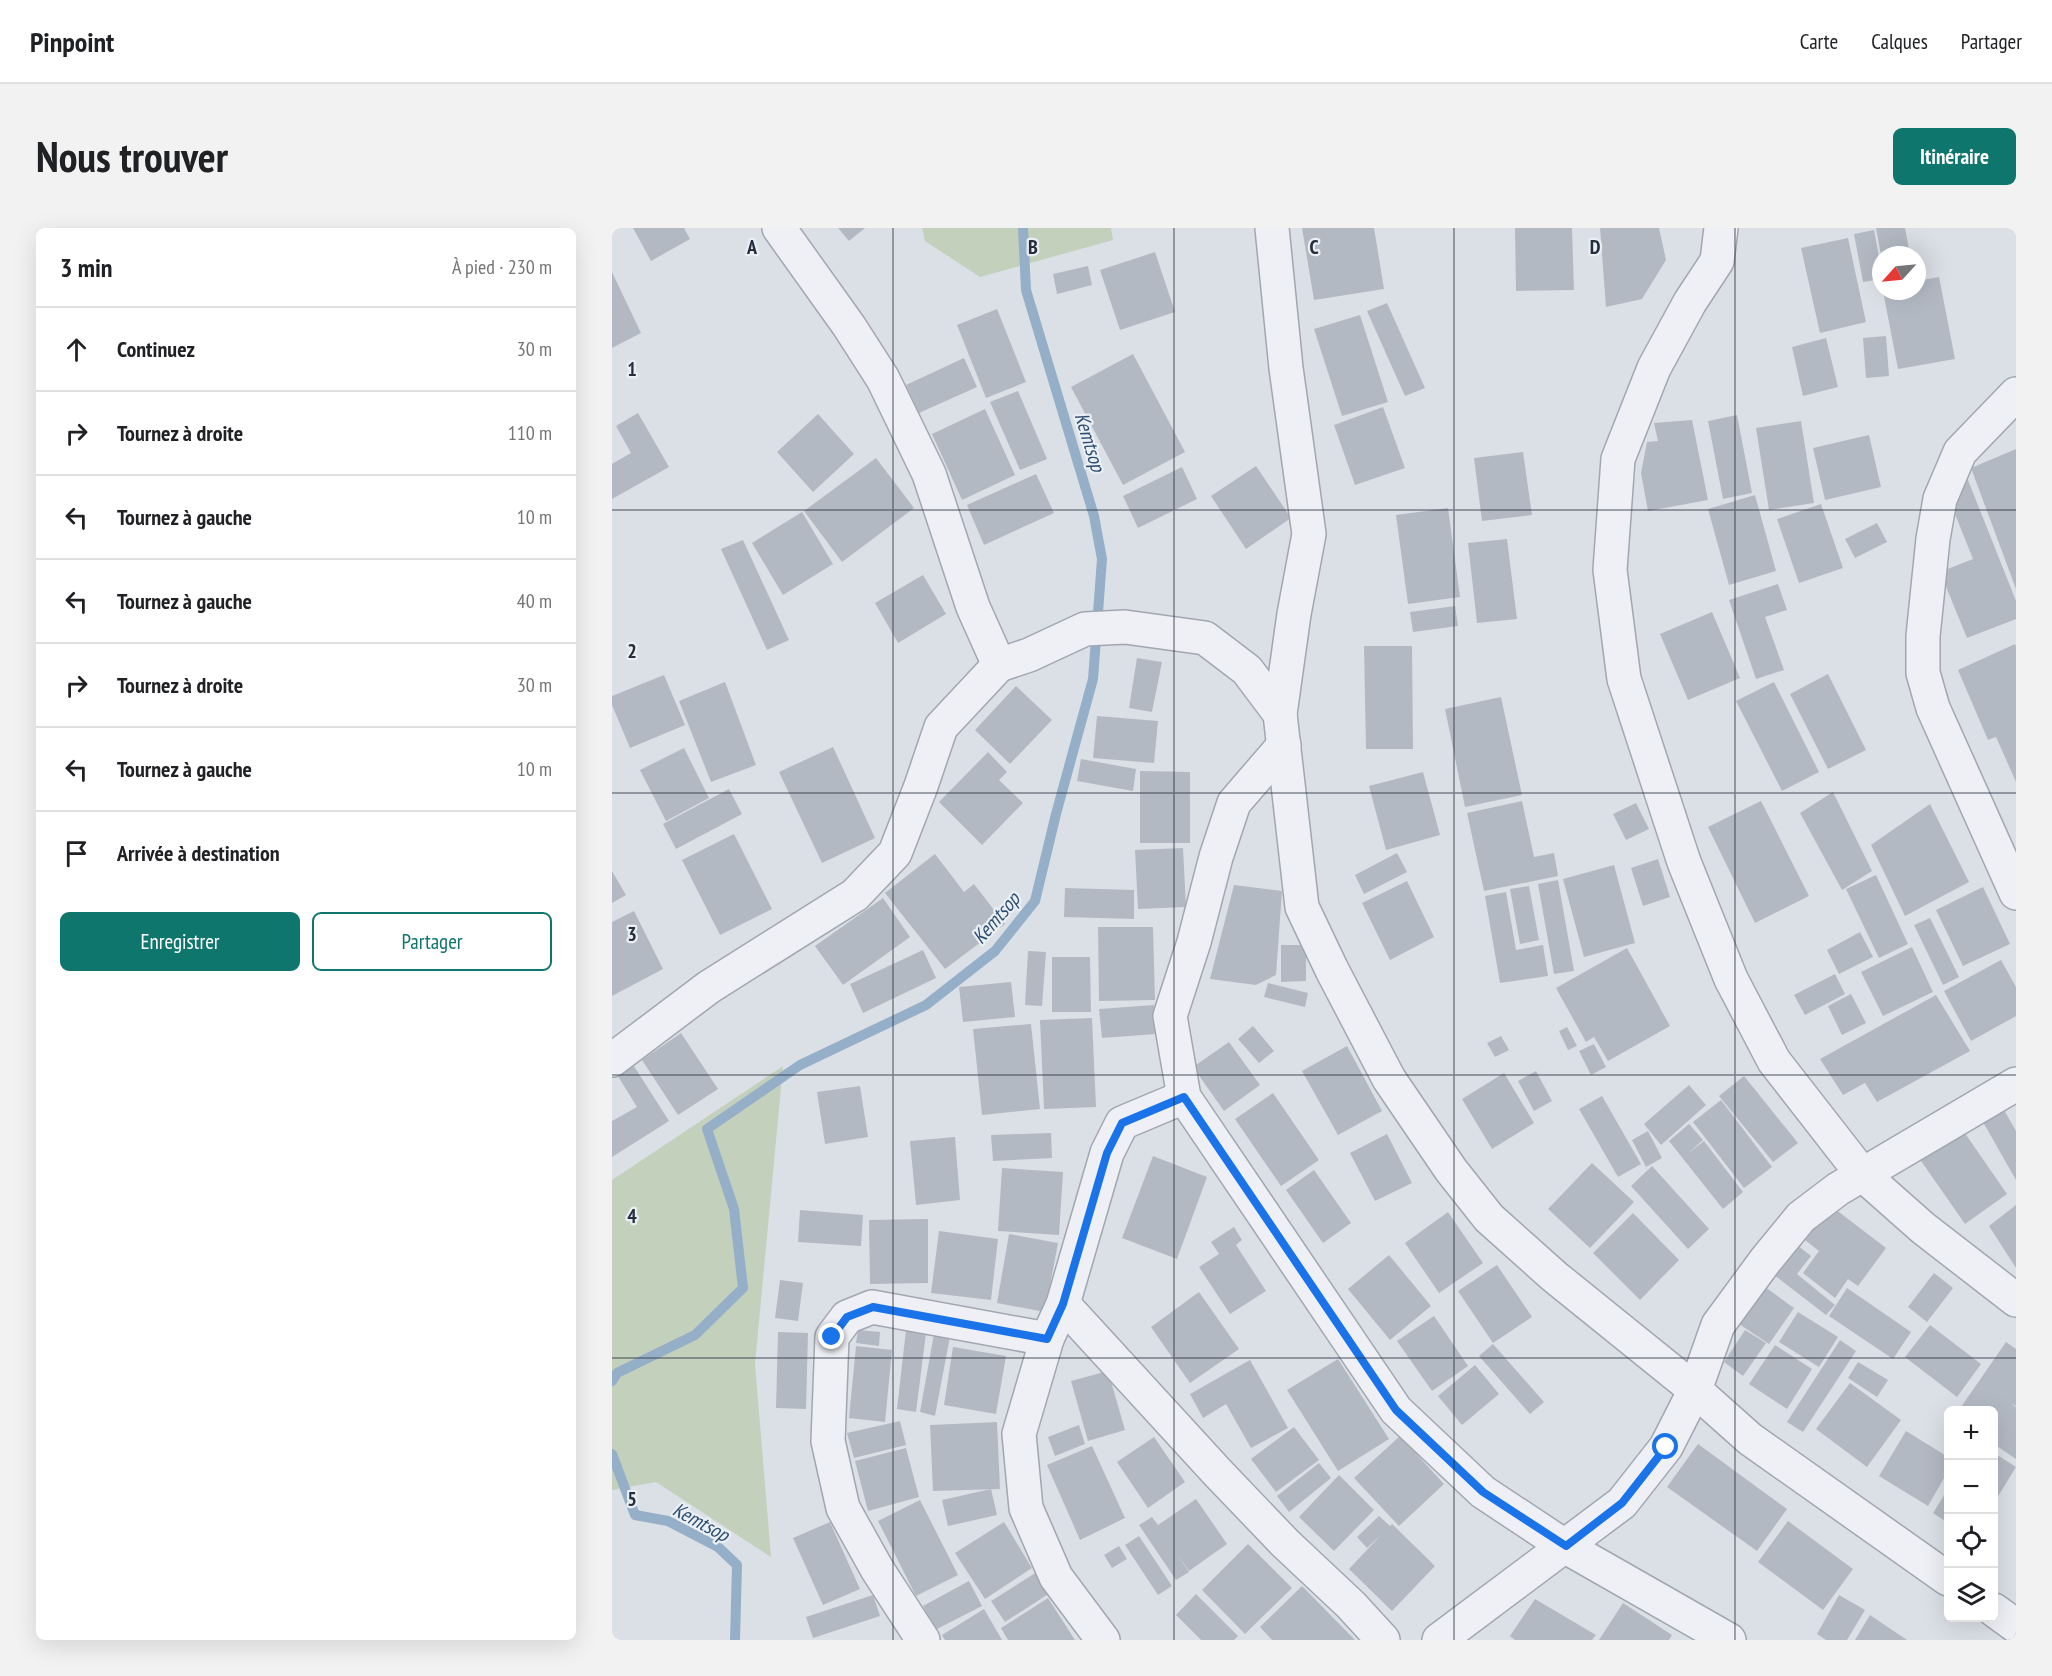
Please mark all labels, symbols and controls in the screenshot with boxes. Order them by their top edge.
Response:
text: Pinpoint [30,23,114,60]
text: Carte [1800,28,1838,55]
text: Calques [1871,28,1928,55]
text: Partager [1961,28,2022,55]
button: Itinéraire [1893,128,2016,185]
text: Nous trouver [36,129,228,184]
text: A [746,234,758,260]
text: B [1028,234,1038,260]
text: C [1309,234,1319,260]
text: D [1590,234,1601,260]
north arrow [1872,246,1926,300]
text: 3 min [60,251,113,284]
text: À pied · 230 m [452,254,552,280]
icon: ahead [60,333,93,366]
text: Continuez [117,335,195,363]
text: 30 m [517,336,552,362]
text: 1 [627,356,637,382]
water label: Kemtsop [1069,410,1112,476]
icon: right [60,417,93,450]
text: Tournez à droite [117,419,243,447]
text: 110 m [508,420,552,446]
icon: left [60,501,93,534]
text: Tournez à gauche [117,503,252,531]
text: 10 m [517,504,552,530]
icon: left [60,585,93,618]
text: Tournez à gauche [117,587,252,615]
text: 40 m [517,588,552,614]
text: 2 [627,638,637,664]
icon: right [60,669,93,702]
text: Tournez à droite [117,671,243,699]
text: 30 m [517,672,552,698]
icon: left [60,753,93,786]
text: Tournez à gauche [117,755,252,783]
text: 10 m [517,756,552,782]
icon: arrive [60,837,93,870]
text: Arrivée à destination [117,839,280,867]
water label: Kemtsop [967,886,1026,949]
button: Enregistrer [60,912,300,971]
button: Partager [312,912,552,971]
text: 3 [627,921,637,947]
text: 4 [627,1203,637,1229]
route end [818,1323,844,1349]
map controls [1944,1406,1998,1622]
button: + [1944,1406,1998,1460]
route start [1652,1433,1678,1459]
button: − [1944,1460,1998,1514]
text: 5 [627,1486,637,1512]
water label: Kemtsop [668,1496,735,1548]
button: locate [1944,1514,1998,1568]
button: layers [1944,1568,1998,1622]

